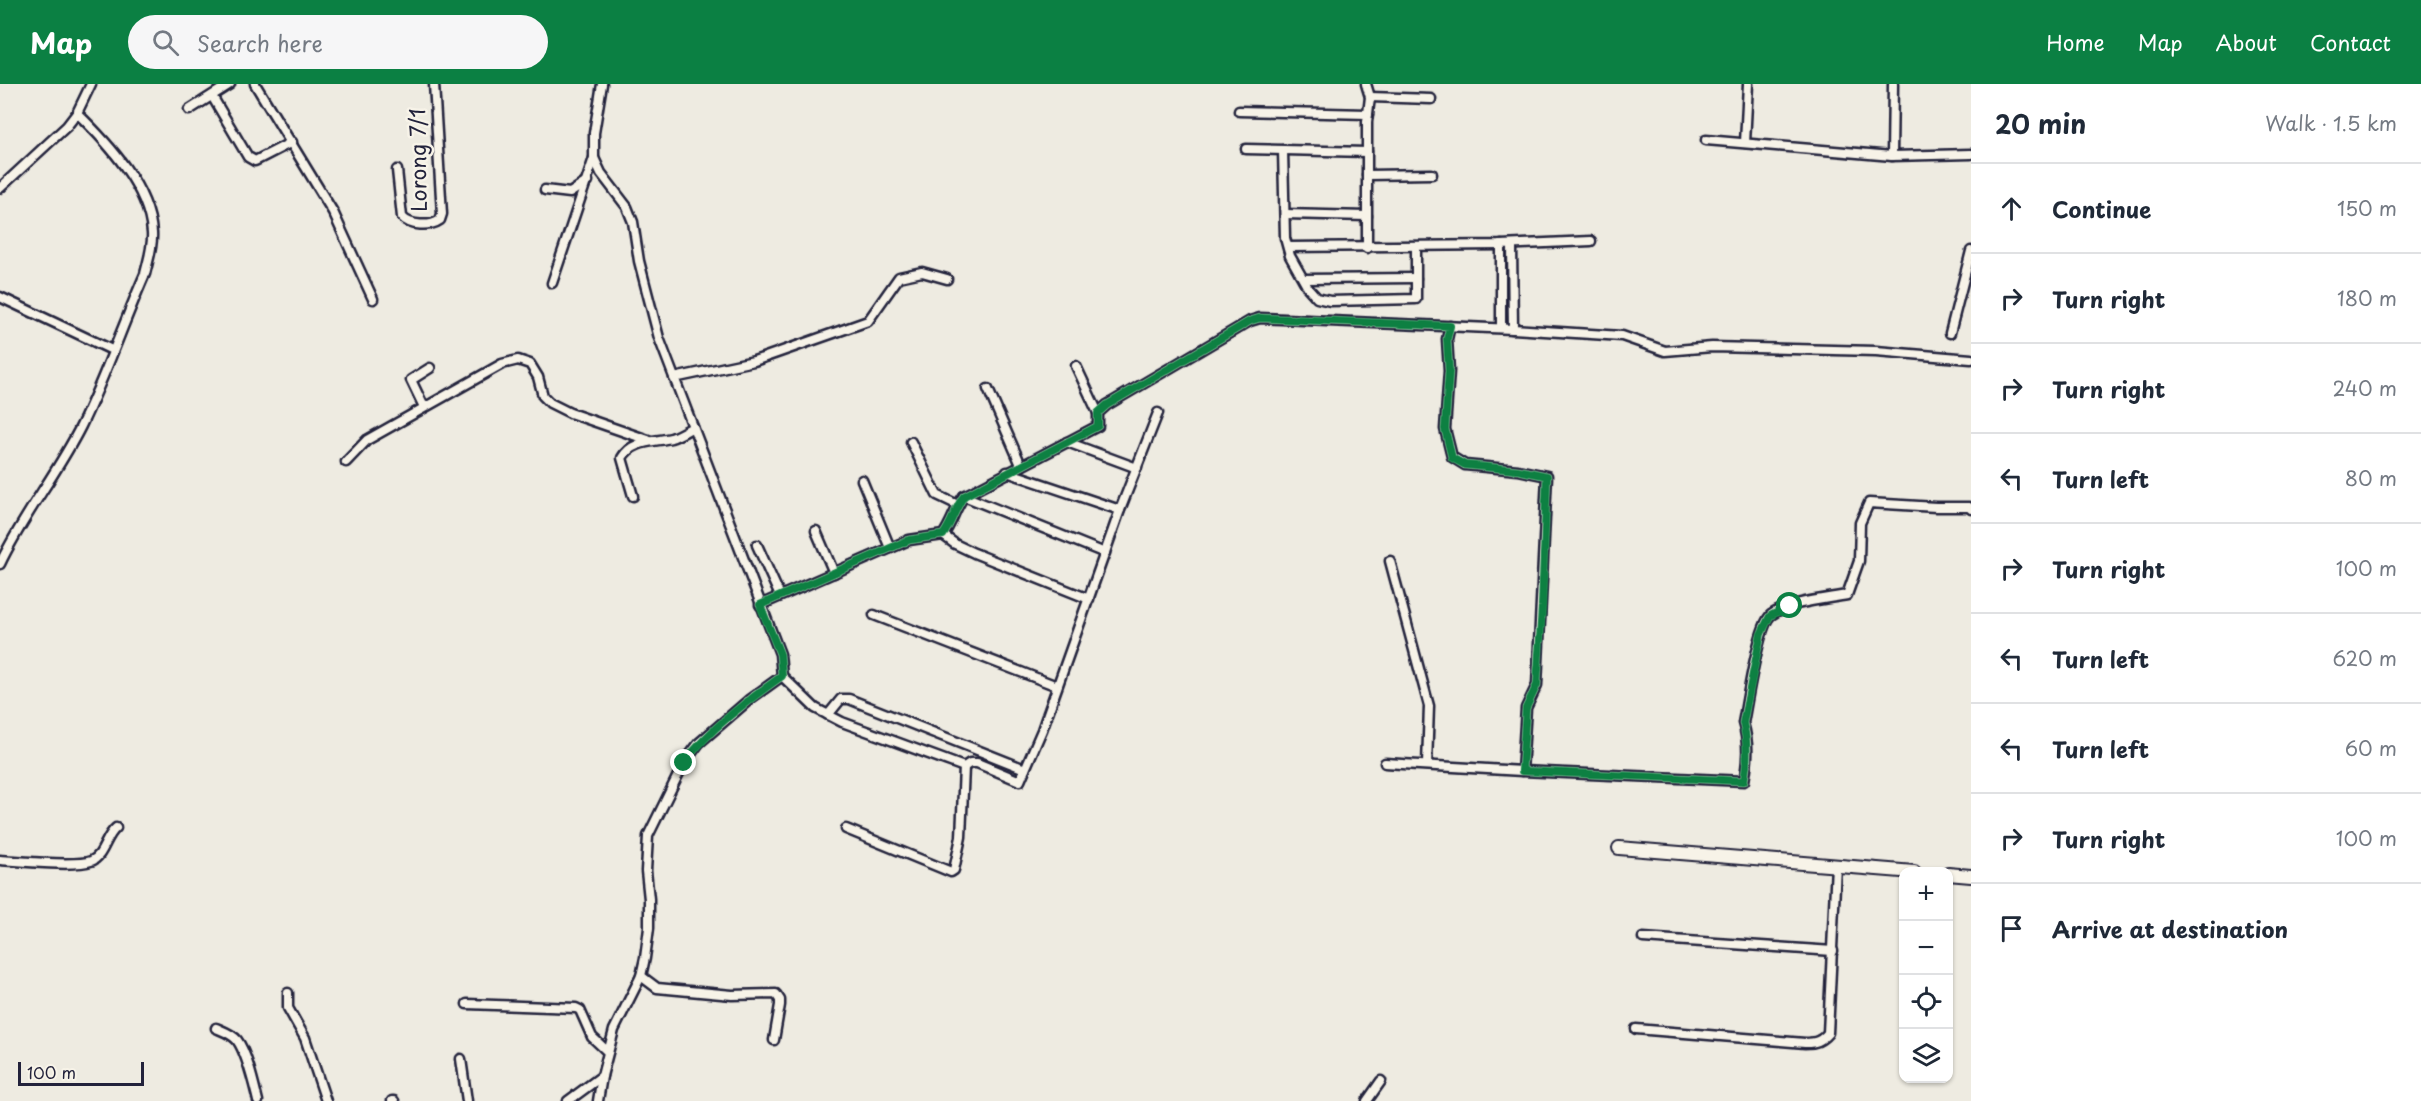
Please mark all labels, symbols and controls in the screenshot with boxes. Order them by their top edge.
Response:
search box [128,15,548,69]
text: Map [30,21,92,64]
icon: search [149,26,182,59]
text: Search here [197,26,323,59]
text: Home [2046,26,2105,58]
text: Map [2138,26,2183,58]
text: About [2216,26,2277,58]
text: Contact [2310,26,2391,58]
text: 20 min [1995,104,2086,143]
street label: Lorong 7/1 [400,108,434,212]
text: Walk · 1.5 km [2265,108,2397,138]
icon: ahead [1995,192,2028,225]
text: Continue [2052,192,2151,225]
text: 150 m [2337,193,2397,223]
icon: right [1995,282,2028,315]
text: Turn right [2052,282,2165,315]
text: 180 m [2337,283,2397,313]
icon: right [1995,372,2028,405]
text: Turn right [2052,372,2165,405]
text: 240 m [2332,373,2397,403]
icon: left [1995,462,2028,495]
text: Turn left [2052,462,2149,495]
text: 80 m [2345,463,2397,493]
icon: right [1995,552,2028,585]
text: Turn right [2052,552,2165,585]
text: 100 m [2336,553,2397,583]
route start [1776,592,1802,618]
icon: left [1995,642,2028,675]
text: Turn left [2052,642,2149,675]
text: 620 m [2333,643,2397,673]
icon: left [1995,732,2028,765]
text: Turn left [2052,732,2149,765]
text: 60 m [2345,733,2397,763]
route end [670,749,696,775]
icon: right [1995,822,2028,855]
text: Turn right [2052,822,2165,855]
text: 100 m [2336,823,2397,853]
map controls [1899,867,1953,1083]
button: + [1899,867,1953,921]
icon: arrive [1995,912,2028,945]
text: Arrive at destination [2052,912,2288,945]
button: − [1899,921,1953,975]
button: locate [1899,975,1953,1029]
button: layers [1899,1029,1953,1083]
scale bar [18,1059,144,1086]
text: 100 m [27,1060,76,1084]

